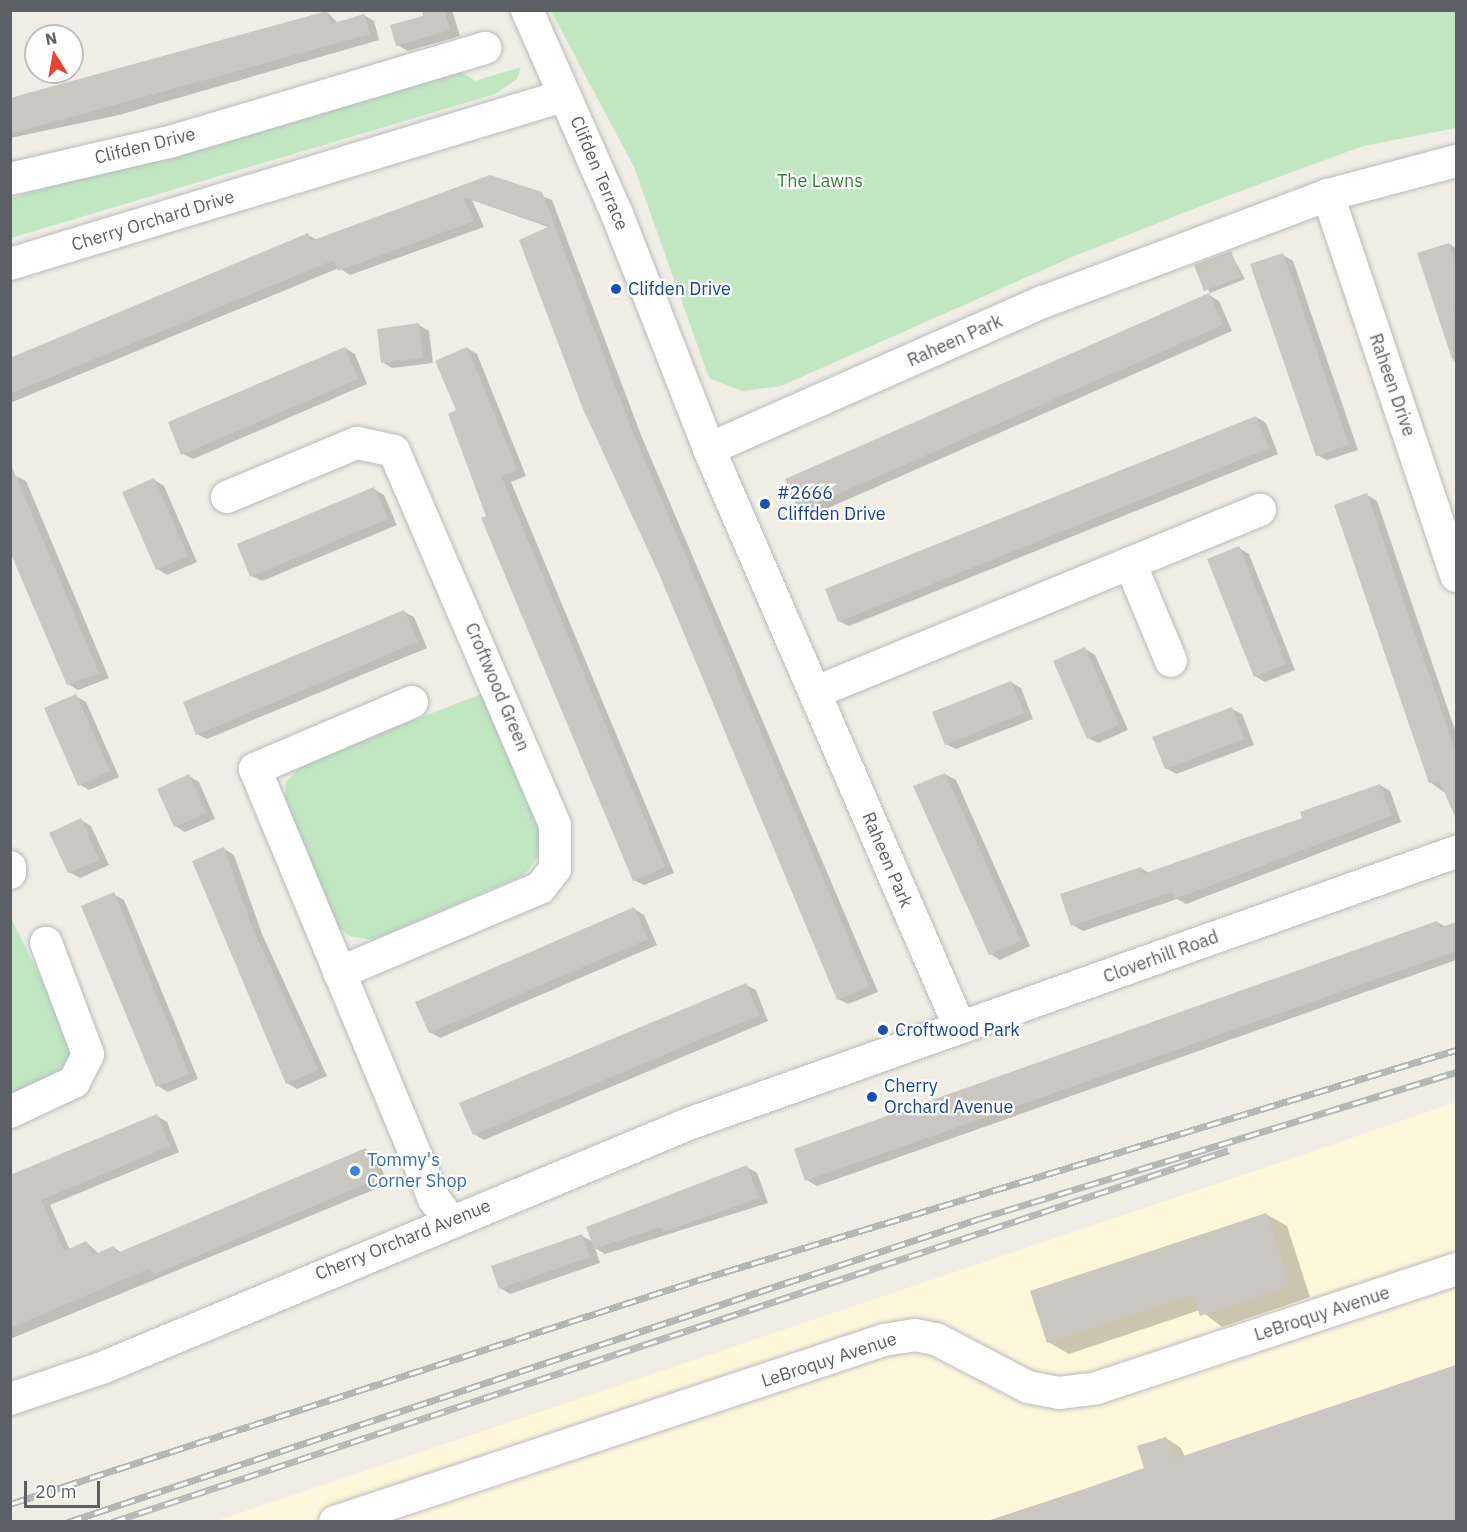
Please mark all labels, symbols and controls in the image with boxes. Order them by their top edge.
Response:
north arrow [24,24,84,84]
text: N [43,27,59,49]
street label: Clifden Terrace [565,113,633,233]
street label: Clifden Drive [92,123,198,169]
park label: The Lawns [777,170,863,192]
street label: Cherry Orchard Drive [69,186,237,256]
place label: Clifden Drive [628,278,731,300]
marker: Clifden Drive [609,282,623,296]
street label: Raheen Park [904,310,1006,372]
street label: Raheen Drive [1364,331,1420,439]
place label: #2666 Cliffden Drive [777,483,886,526]
marker: #2666 Cliffden Drive [758,497,772,511]
street label: Croftwood Green [460,620,534,754]
street label: Raheen Park [857,809,917,911]
street label: Cloverhill Road [1100,926,1222,988]
place label: Croftwood Park [895,1019,1020,1041]
marker: Croftwood Park [876,1023,890,1037]
place label: Cherry Orchard Avenue [884,1076,1013,1118]
marker: Cherry Orchard Avenue [865,1090,879,1104]
place label: Tommy's Corner Shop [367,1150,467,1192]
marker: Tommy's Corner Shop [348,1164,362,1178]
street label: Cherry Orchard Avenue [312,1195,494,1285]
street label: LeBroquy Avenue [1252,1282,1392,1346]
street label: LeBroquy Avenue [759,1328,899,1392]
scale bar [27,1469,104,1507]
text: 20 m [35,1480,77,1503]

